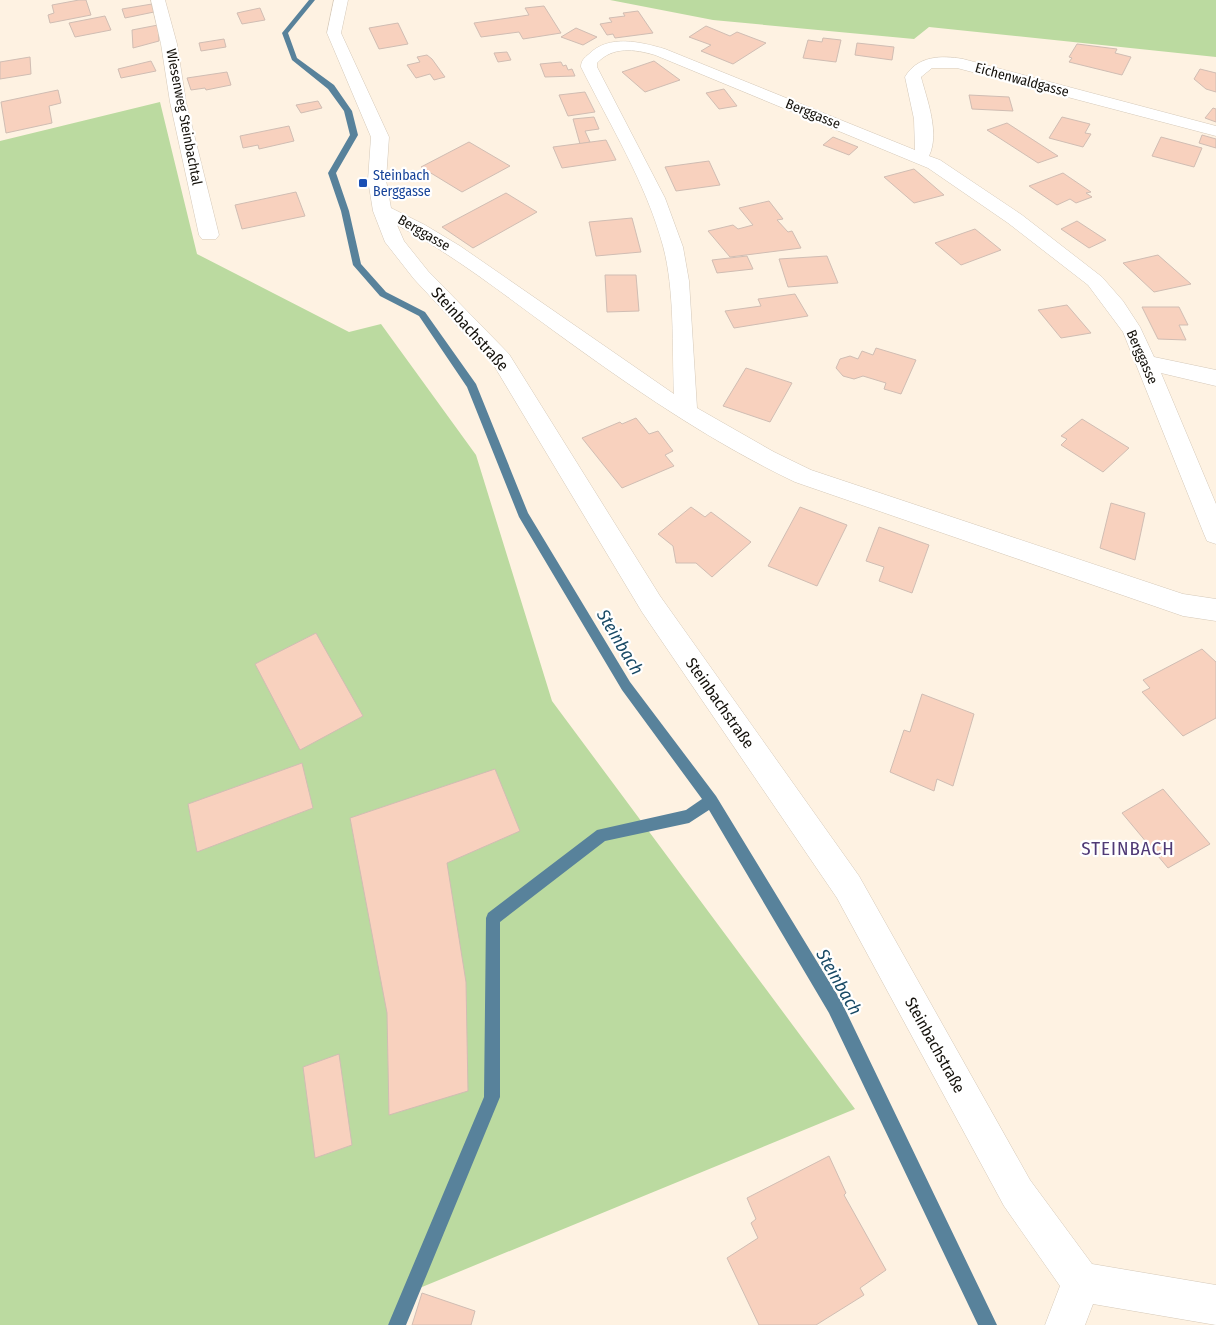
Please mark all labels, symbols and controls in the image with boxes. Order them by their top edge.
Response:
street label: Wiesenweg Steinbachtal [162,47,206,187]
street label: Eichenwaldgasse [973,59,1071,101]
street label: Berggasse [783,95,843,133]
place label: Steinbach Berggasse [373,167,431,200]
marker: Steinbach Berggasse [357,177,369,189]
street label: Berggasse [395,211,453,255]
street label: Steinbachstraße [427,283,513,375]
street label: Berggasse [1123,327,1162,387]
water label: Steinbach [591,604,648,679]
street label: Steinbachstraße [682,654,758,752]
district label: STEINBACH [1081,837,1175,860]
water label: Steinbach [811,944,867,1019]
street label: Steinbachstraße [901,994,969,1096]

